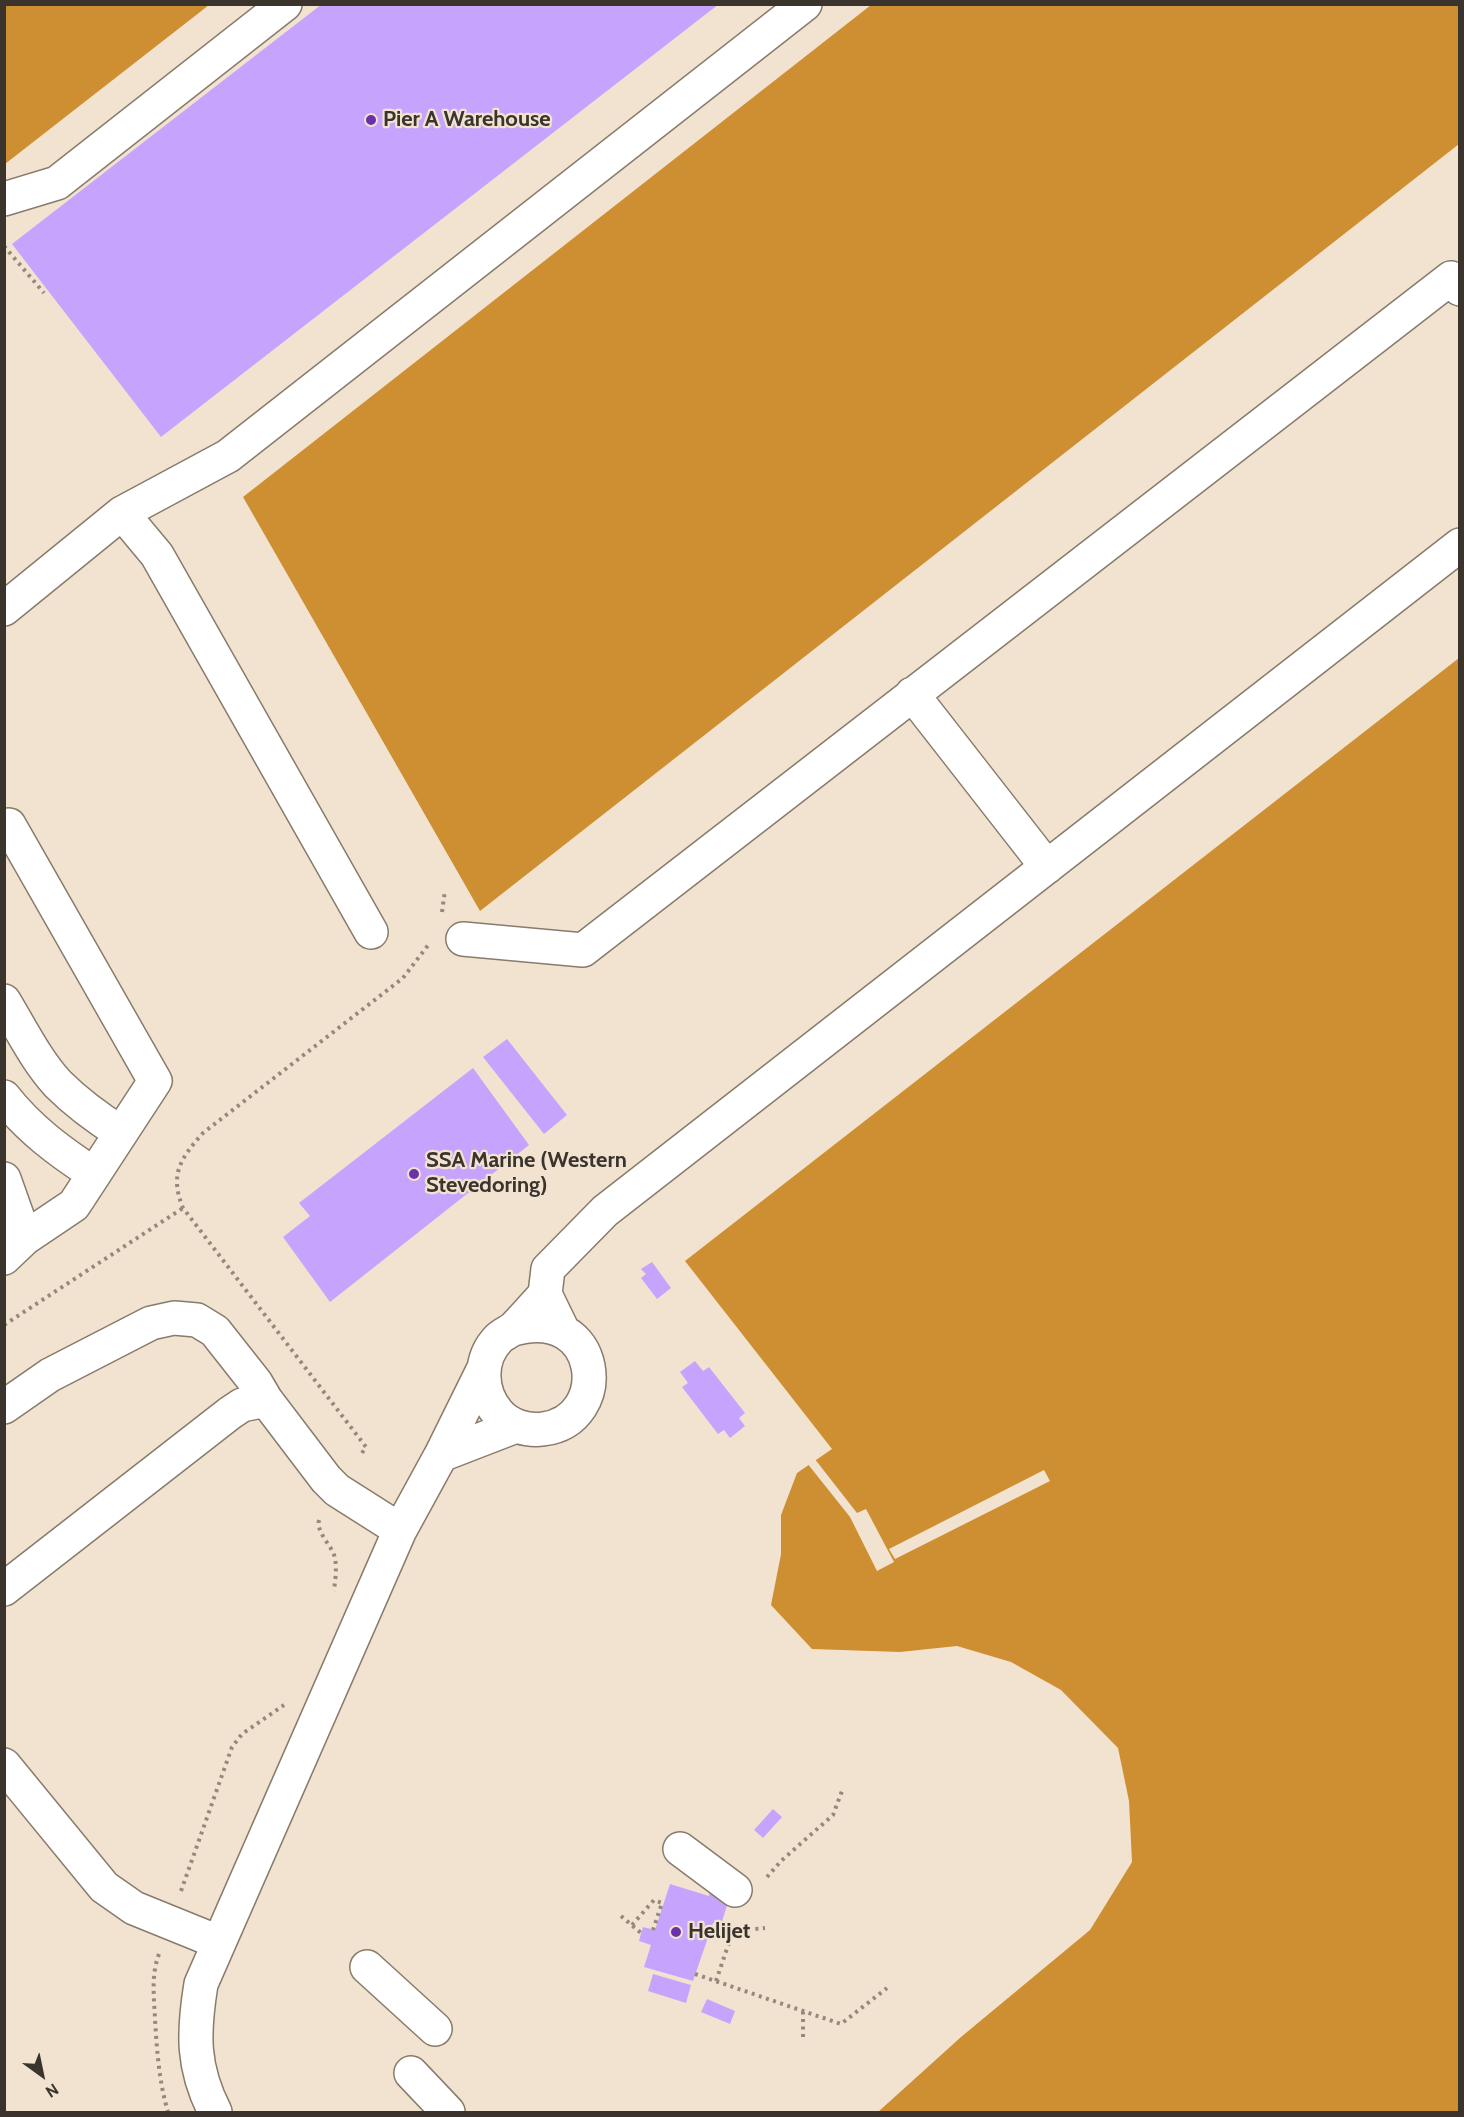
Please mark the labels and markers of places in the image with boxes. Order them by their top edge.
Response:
place label: Pier A Warehouse [383,107,551,133]
marker: Pier A Warehouse [364,113,378,127]
place label: SSA Marine (Western Stevedoring) [426,1148,627,1200]
marker: SSA Marine (Western Stevedoring) [407,1167,421,1181]
place label: Helijet [688,1919,750,1945]
marker: Helijet [669,1925,683,1939]

